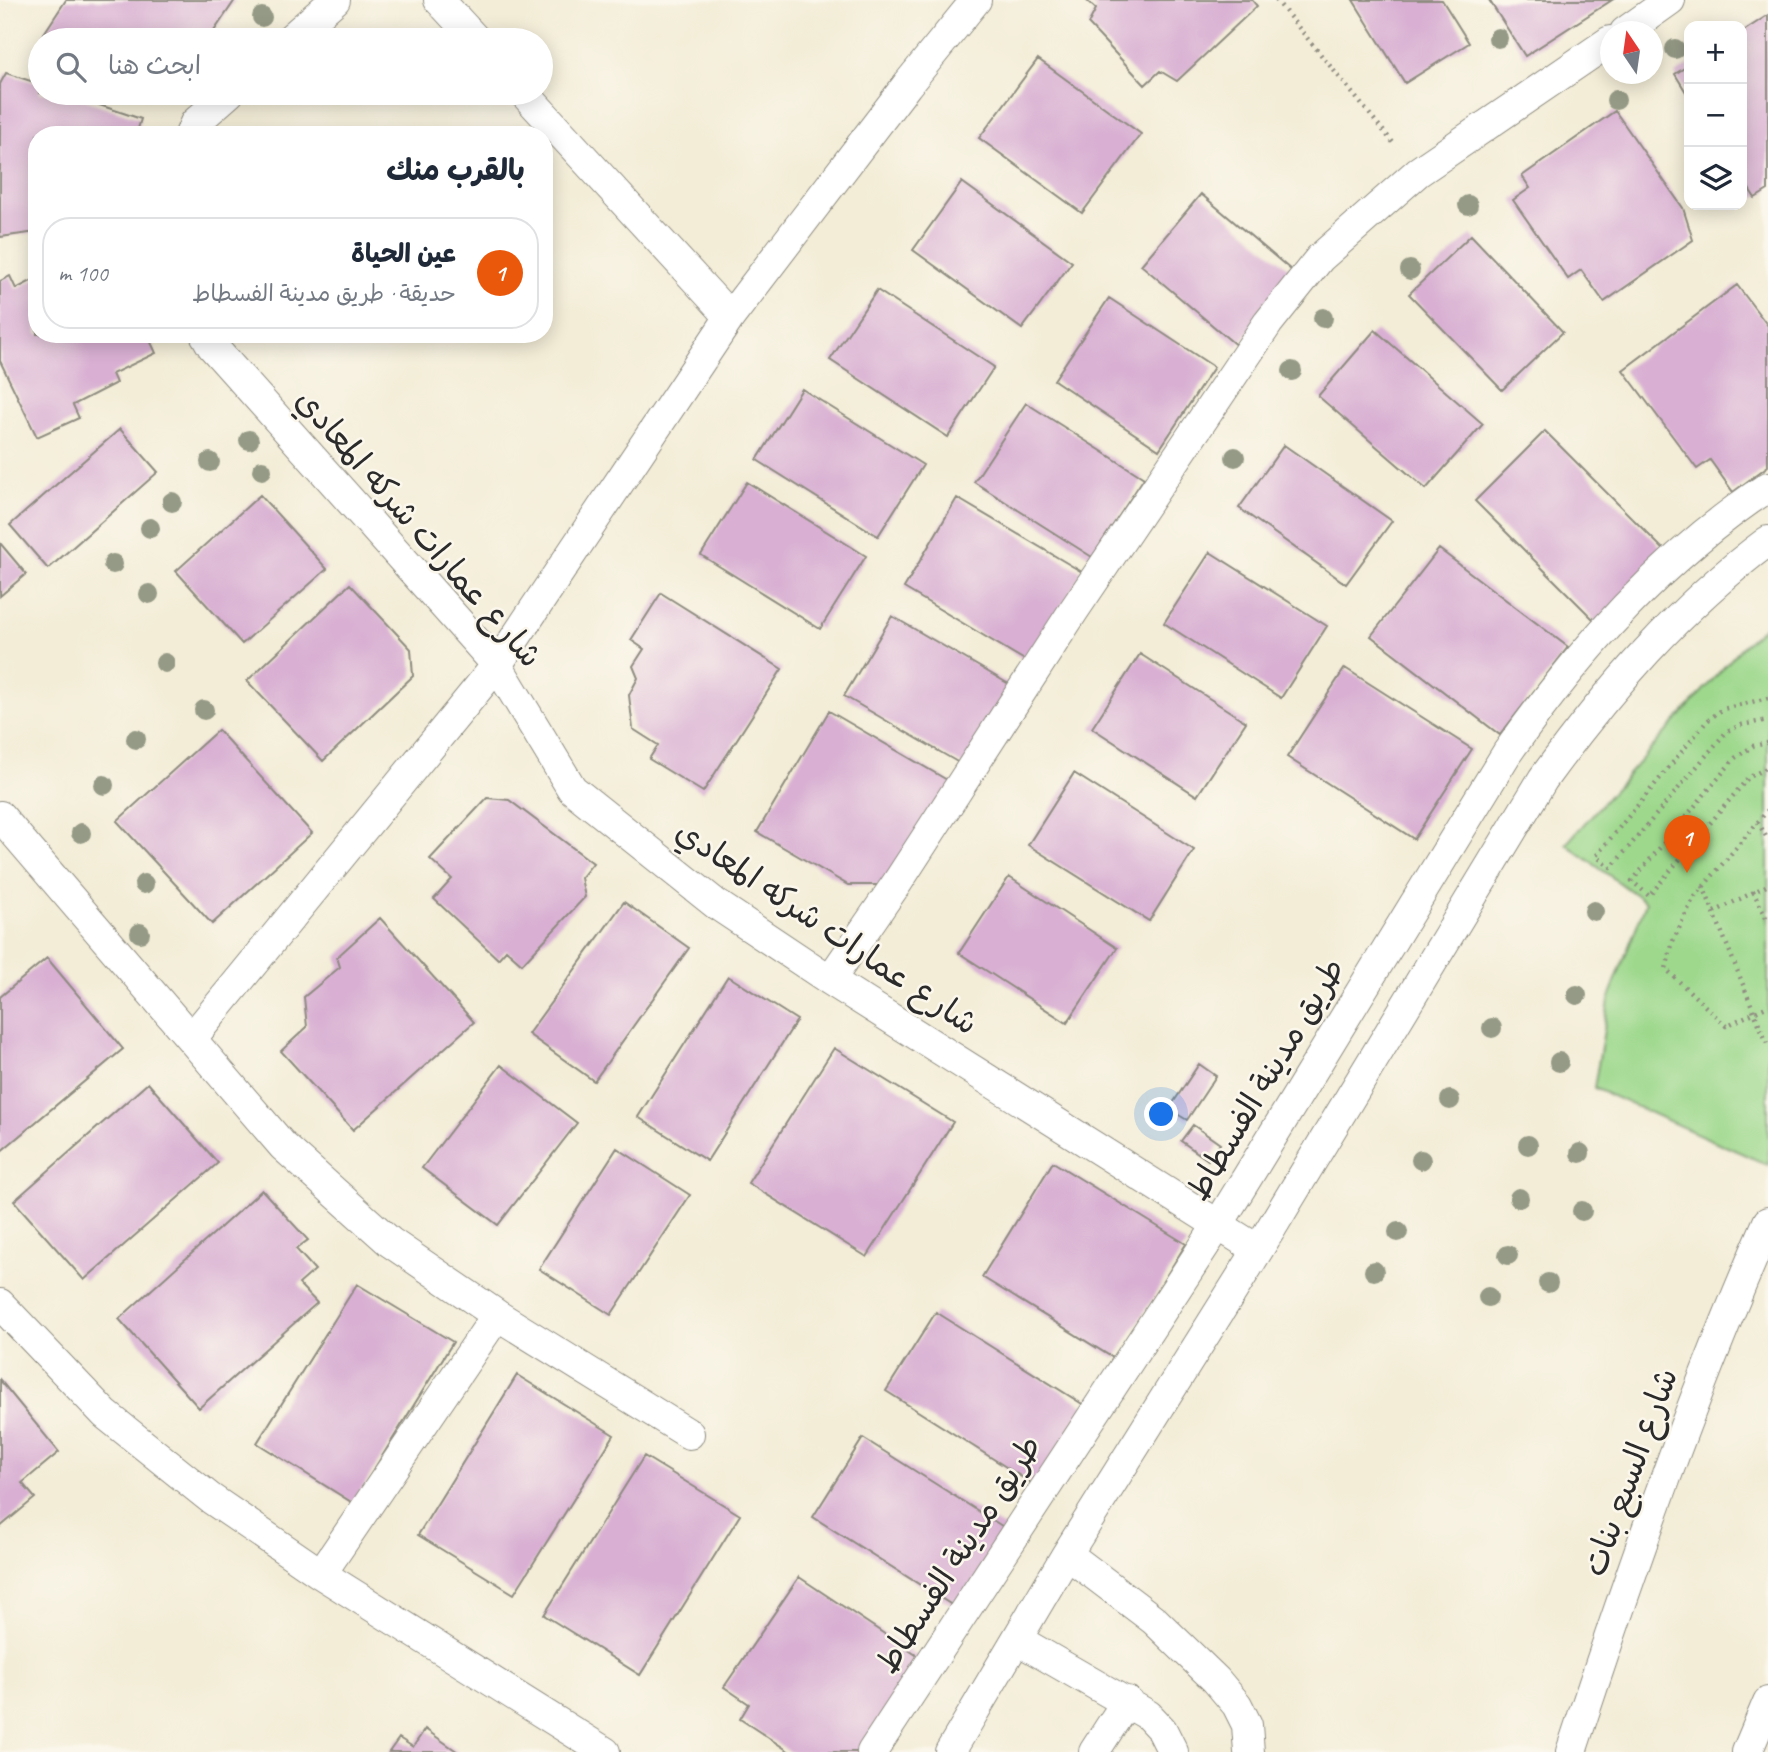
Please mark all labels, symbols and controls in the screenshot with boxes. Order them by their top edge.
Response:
north arrow [1600,21,1663,84]
map controls [1684,21,1747,210]
button: + [1684,21,1747,84]
search box [28,28,553,105]
icon: search [52,48,90,86]
text: ابحث هنا [108,49,201,82]
button: − [1684,84,1747,147]
button: layers [1684,147,1747,210]
text: بالقرب منك [386,151,525,189]
text: عين الحياة [351,237,456,270]
text: 100 m [58,259,108,288]
text: 1 [495,259,505,288]
text: حديقة · طريق مدينة الفسطاط [192,279,456,308]
street label: شارع عمارات شركه المعادي [285,380,552,677]
street label: شارع عمارات شركه المعادي [667,810,986,1046]
pin: 1 [1664,815,1710,873]
street label: طريق مدينة الفسطاط [1176,950,1354,1208]
your location [1144,1097,1178,1131]
street label: شارع السبع بنات [1573,1362,1690,1583]
street label: طريق مدينة الفسطاط [865,1427,1051,1681]

